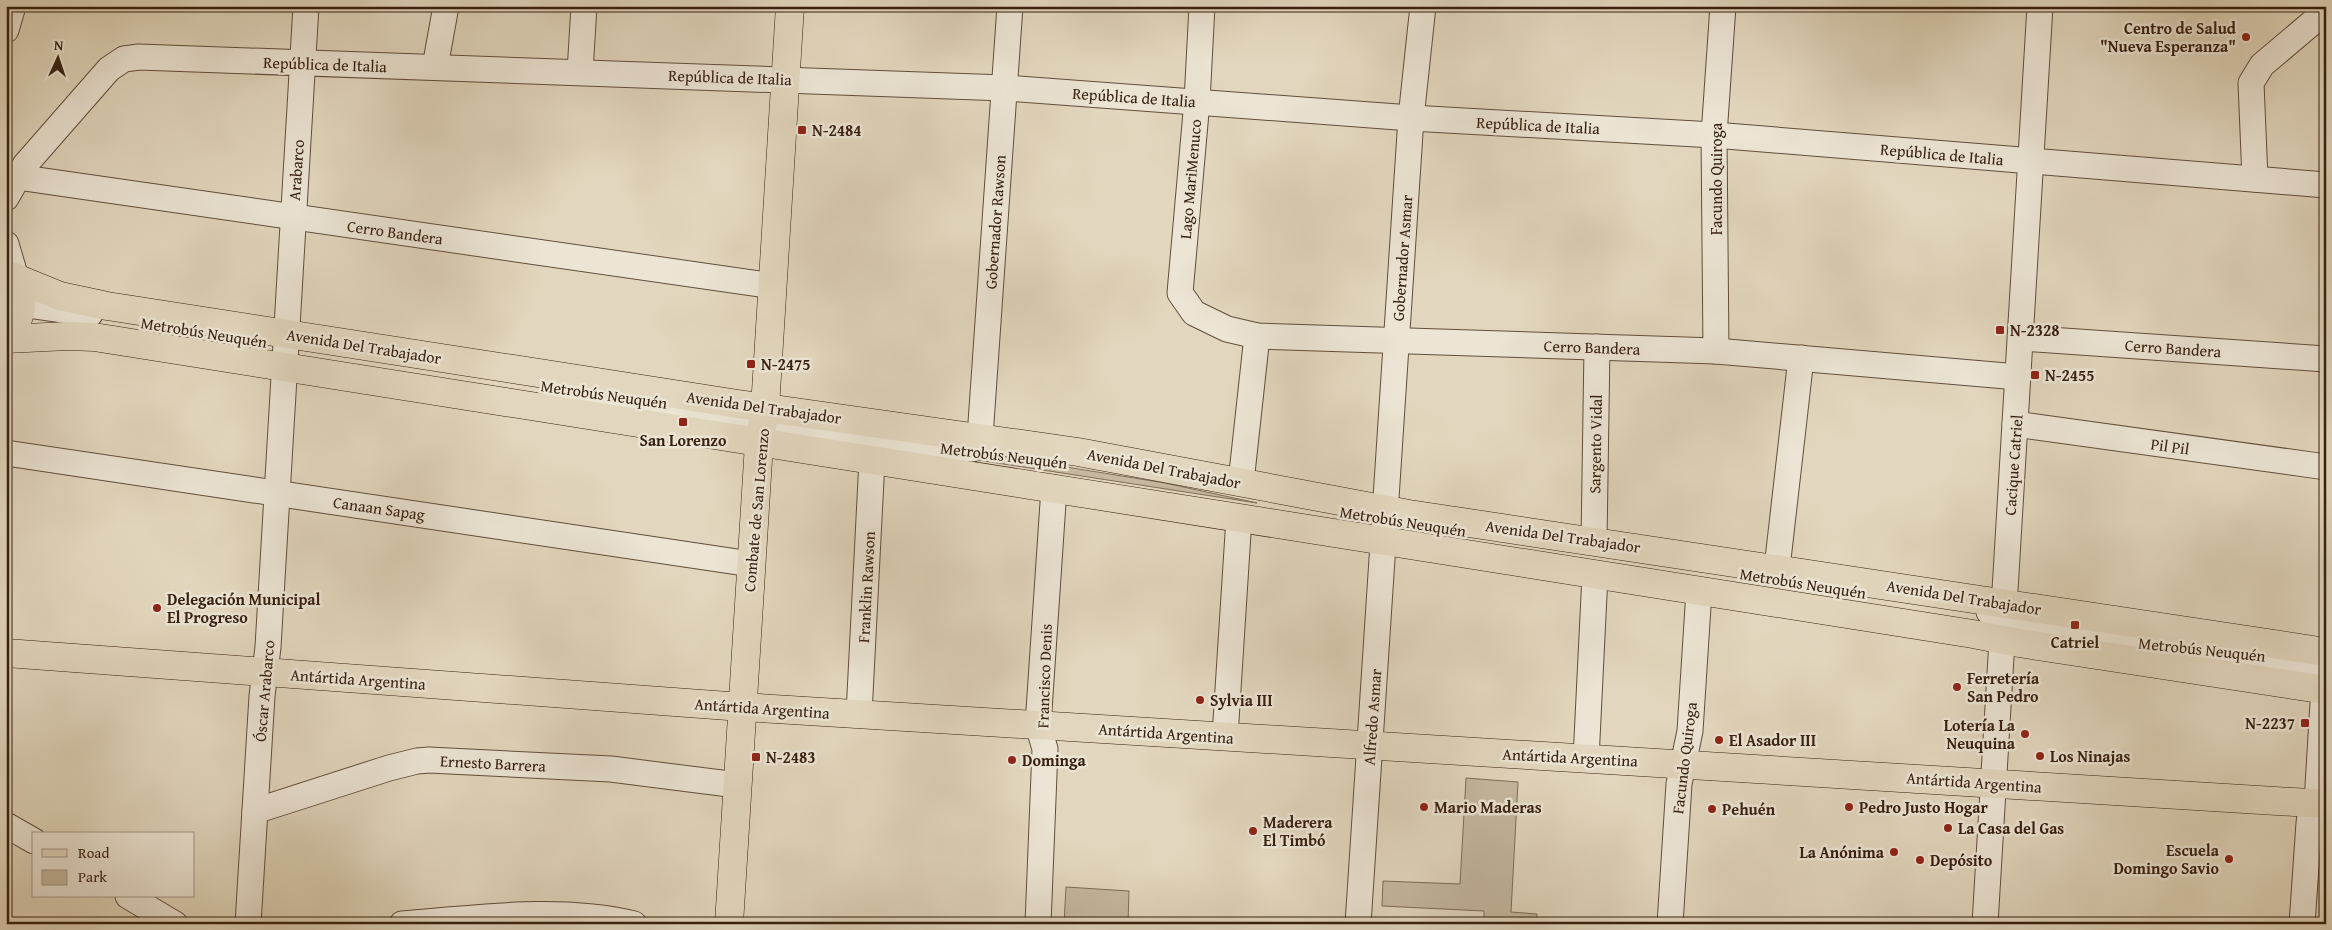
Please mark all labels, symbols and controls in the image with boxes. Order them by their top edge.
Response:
place label: Centro de Salud "Nueva Esperanza" [2100,16,2237,58]
marker: Centro de Salud "Nueva Esperanza" [2240,31,2252,43]
north arrow [32,32,82,82]
text: N [53,35,65,55]
street label: República de Italia [263,50,388,78]
street label: República de Italia [668,63,793,91]
street label: República de Italia [1071,81,1197,113]
street label: República de Italia [1476,110,1601,140]
place label: N-2484 [812,118,862,142]
street label: Lago MariMenuco [1173,118,1207,240]
street label: Facundo Quiroga [1704,122,1728,235]
marker: N-2484 [796,124,808,136]
street label: República de Italia [1879,137,2005,171]
street label: Arabarco [282,139,310,201]
street label: Gobernador Rawson [978,154,1012,290]
street label: Gobernador Asmar [1386,194,1418,322]
street label: Cerro Bandera [346,213,445,251]
street label: Metrobús Neuquén [139,310,269,354]
place label: N-2328 [2010,318,2060,342]
street label: Avenida Del Trabajador [285,322,443,370]
marker: N-2328 [1994,324,2006,336]
street label: Cerro Bandera [1543,333,1641,361]
street label: Cerro Bandera [2124,333,2222,363]
place label: N-2475 [761,352,811,376]
marker: N-2475 [745,358,757,370]
place label: N-2455 [2045,363,2095,387]
marker: N-2455 [2029,369,2041,381]
street label: Metrobús Neuquén [539,373,669,415]
street label: Avenida Del Trabajador [685,384,843,430]
street label: Sargento Vidal [1582,394,1608,494]
street label: Cacique Catriel [1998,413,2029,516]
marker: San Lorenzo [677,416,689,428]
street label: Combate de San Lorenzo [737,427,775,593]
place label: San Lorenzo [640,428,727,452]
street label: Pil Pil [2149,431,2191,461]
street label: Metrobús Neuquén [939,435,1069,475]
street label: Avenida Del Trabajador [1085,441,1243,495]
street label: Canaan Sapag [332,490,426,526]
street label: Metrobús Neuquén [1338,499,1468,543]
street label: Avenida Del Trabajador [1484,513,1642,559]
street label: Franklin Rawson [851,531,881,643]
street label: Metrobús Neuquén [1738,561,1868,605]
street label: Avenida Del Trabajador [1885,573,2043,621]
place label: Delegación Municipal El Progreso [167,587,321,629]
marker: Delegación Municipal El Progreso [151,602,163,614]
marker: Catriel [2069,619,2081,631]
street label: Francisco Denis [1030,623,1058,729]
place label: Catriel [2051,630,2099,654]
street label: Metrobús Neuquén [2137,630,2267,668]
street label: Óscar Arabarco [248,639,280,743]
street label: Antártida Argentina [289,662,427,696]
place label: Ferretería San Pedro [1967,666,2040,708]
street label: Alfredo Asmar [1357,668,1387,766]
marker: Ferretería San Pedro [1951,681,1963,693]
place label: Sylvia III [1210,688,1273,712]
street label: Antártida Argentina [693,691,831,725]
marker: Sylvia III [1194,694,1206,706]
street label: Facundo Quiroga [1665,700,1703,815]
place label: N-2237 [2245,711,2295,735]
place label: Lotería La Neuquina [1944,713,2016,755]
street label: Antártida Argentina [1097,716,1235,750]
marker: N-2237 [2299,717,2311,729]
place label: El Asador III [1729,728,1816,752]
marker: Lotería La Neuquina [2019,728,2031,740]
marker: El Asador III [1713,734,1725,746]
street label: Antártida Argentina [1502,741,1639,773]
place label: Los Ninajas [2050,744,2131,768]
place label: N-2483 [766,745,816,769]
street label: Ernesto Barrera [439,748,547,778]
place label: Dominga [1022,748,1086,772]
marker: Los Ninajas [2034,750,2046,762]
marker: N-2483 [750,751,762,763]
marker: Dominga [1006,754,1018,766]
street label: Antártida Argentina [1905,765,2043,799]
place label: Mario Maderas [1434,795,1542,819]
place label: Pedro Justo Hogar [1859,795,1988,819]
place label: Pehuén [1722,797,1776,821]
marker: Mario Maderas [1418,801,1430,813]
marker: Pedro Justo Hogar [1843,801,1855,813]
marker: Pehuén [1706,803,1718,815]
place label: Maderera El Timbó [1263,810,1333,852]
place label: La Casa del Gas [1958,816,2064,840]
marker: La Casa del Gas [1942,822,1954,834]
marker: Maderera El Timbó [1247,825,1259,837]
legend [32,832,195,898]
place label: Escuela Domingo Savio [2113,838,2220,880]
place label: La Anónima [1799,840,1885,864]
text: Road [78,842,109,863]
marker: La Anónima [1888,846,1900,858]
place label: Depósito [1930,848,1993,872]
marker: Escuela Domingo Savio [2223,853,2235,865]
marker: Depósito [1914,854,1926,866]
text: Park [78,866,107,887]

